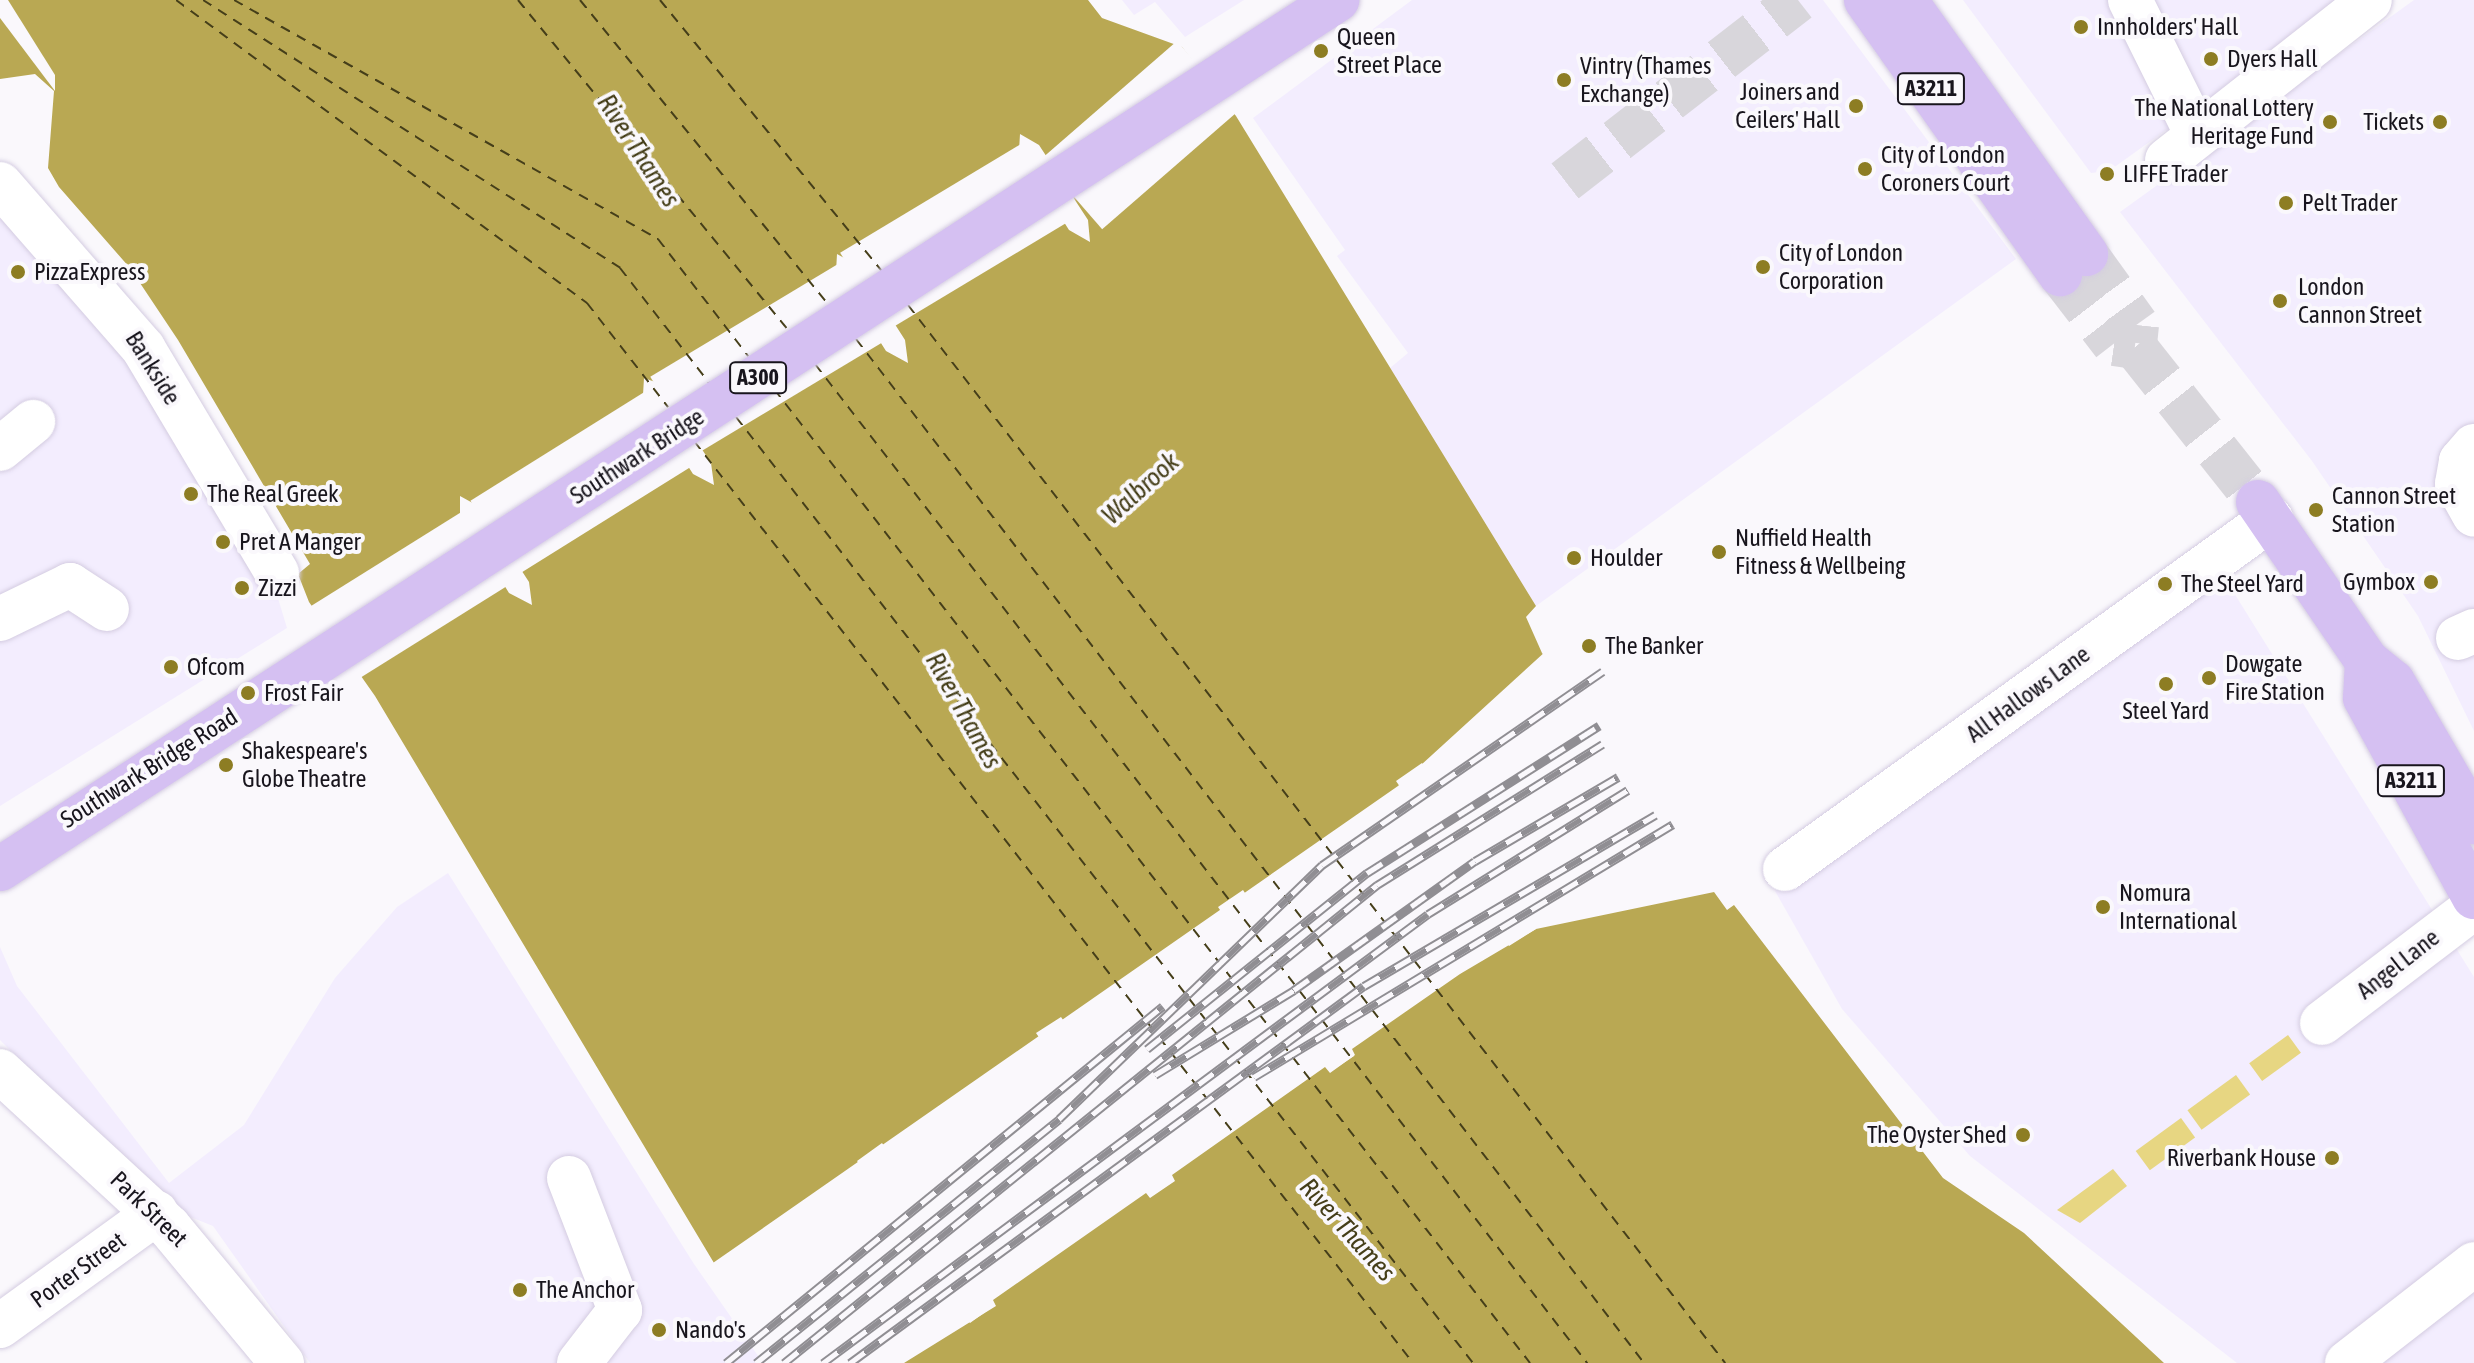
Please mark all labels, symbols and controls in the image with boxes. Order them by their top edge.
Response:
place label: Innholders' Hall [2097,13,2238,41]
marker: Innholders' Hall [2072,18,2090,36]
place label: Queen Street Place [1337,23,1442,79]
marker: Queen Street Place [1312,42,1330,60]
place label: Dyers Hall [2227,45,2318,73]
marker: Dyers Hall [2202,50,2220,68]
place label: Vintry (Thames Exchange) [1580,52,1711,108]
marker: Vintry (Thames Exchange) [1555,71,1573,89]
road number: A3211 [1895,71,1967,107]
place label: Joiners and Ceilers' Hall [1735,78,1840,134]
water label: River Thames [590,89,686,213]
place label: The National Lottery Heritage Fund [2135,94,2314,150]
marker: Joiners and Ceilers' Hall [1847,97,1865,115]
place label: Tickets [2363,108,2424,136]
marker: The National Lottery Heritage Fund [2321,113,2339,131]
marker: Tickets [2431,113,2449,131]
place label: City of London Coroners Court [1881,141,2010,197]
marker: City of London Coroners Court [1856,160,1874,178]
place label: LIFFE Trader [2123,160,2227,188]
marker: LIFFE Trader [2098,165,2116,183]
place label: Pelt Trader [2302,189,2397,217]
marker: Pelt Trader [2277,194,2295,212]
place label: City of London Corporation [1779,239,1903,295]
place label: PizzaExpress [34,258,145,286]
marker: City of London Corporation [1754,258,1772,276]
marker: PizzaExpress [9,263,27,281]
place label: London Cannon Street [2298,273,2422,329]
marker: London Cannon Street [2269,290,2291,312]
street label: Bankside [119,326,187,410]
road number: A300 [728,360,788,396]
street label: Southwark Bridge [565,402,709,510]
water label: Walbrook [1096,447,1186,531]
place label: The Real Greek [207,480,339,508]
place label: Cannon Street Station [2332,482,2456,538]
marker: The Real Greek [182,485,200,503]
marker: Cannon Street Station [2307,501,2325,519]
place label: Nuffield Health Fitness & Wellbeing [1735,524,1906,580]
place label: Pret A Manger [239,528,361,556]
marker: Pret A Manger [214,533,232,551]
marker: Nuffield Health Fitness & Wellbeing [1710,543,1728,561]
place label: Houlder [1590,544,1662,572]
marker: Houlder [1565,549,1583,567]
place label: Gymbox [2343,568,2415,596]
place label: The Steel Yard [2181,570,2304,598]
marker: Gymbox [2422,573,2440,591]
place label: Zizzi [258,574,297,602]
marker: The Steel Yard [2156,575,2174,593]
marker: Zizzi [233,579,251,597]
place label: The Banker [1605,632,1703,660]
marker: The Banker [1580,637,1598,655]
street label: All Hallows Lane [1961,640,2095,748]
water label: River Thames [918,648,1008,774]
place label: Dowgate Fire Station [2225,650,2325,706]
place label: Ofcom [187,653,245,681]
marker: Ofcom [162,658,180,676]
marker: Dowgate Fire Station [2200,669,2218,687]
marker: Steel Yard [2157,675,2175,693]
place label: Frost Fair [264,679,343,707]
marker: Frost Fair [239,684,257,702]
place label: Steel Yard [2123,697,2209,725]
street label: Southwark Bridge Road [55,702,243,834]
place label: Shakespeare's Globe Theatre [242,737,367,793]
marker: Shakespeare's Globe Theatre [217,756,235,774]
road number: A3211 [2375,763,2447,799]
place label: Nomura International [2119,879,2237,935]
marker: Nomura International [2094,898,2112,916]
street label: Angel Lane [2351,923,2445,1005]
place label: The Oyster Shed [1867,1121,2007,1149]
marker: The Oyster Shed [2014,1126,2032,1144]
place label: Riverbank House [2167,1144,2316,1172]
marker: Riverbank House [2323,1149,2341,1167]
street label: Park Street [104,1165,194,1253]
water label: River Thames [1293,1172,1401,1288]
street label: Porter Street [25,1226,131,1314]
place label: The Anchor [536,1276,634,1304]
marker: The Anchor [511,1281,529,1299]
place label: Nando's [675,1316,746,1344]
marker: Nando's [650,1321,668,1339]

